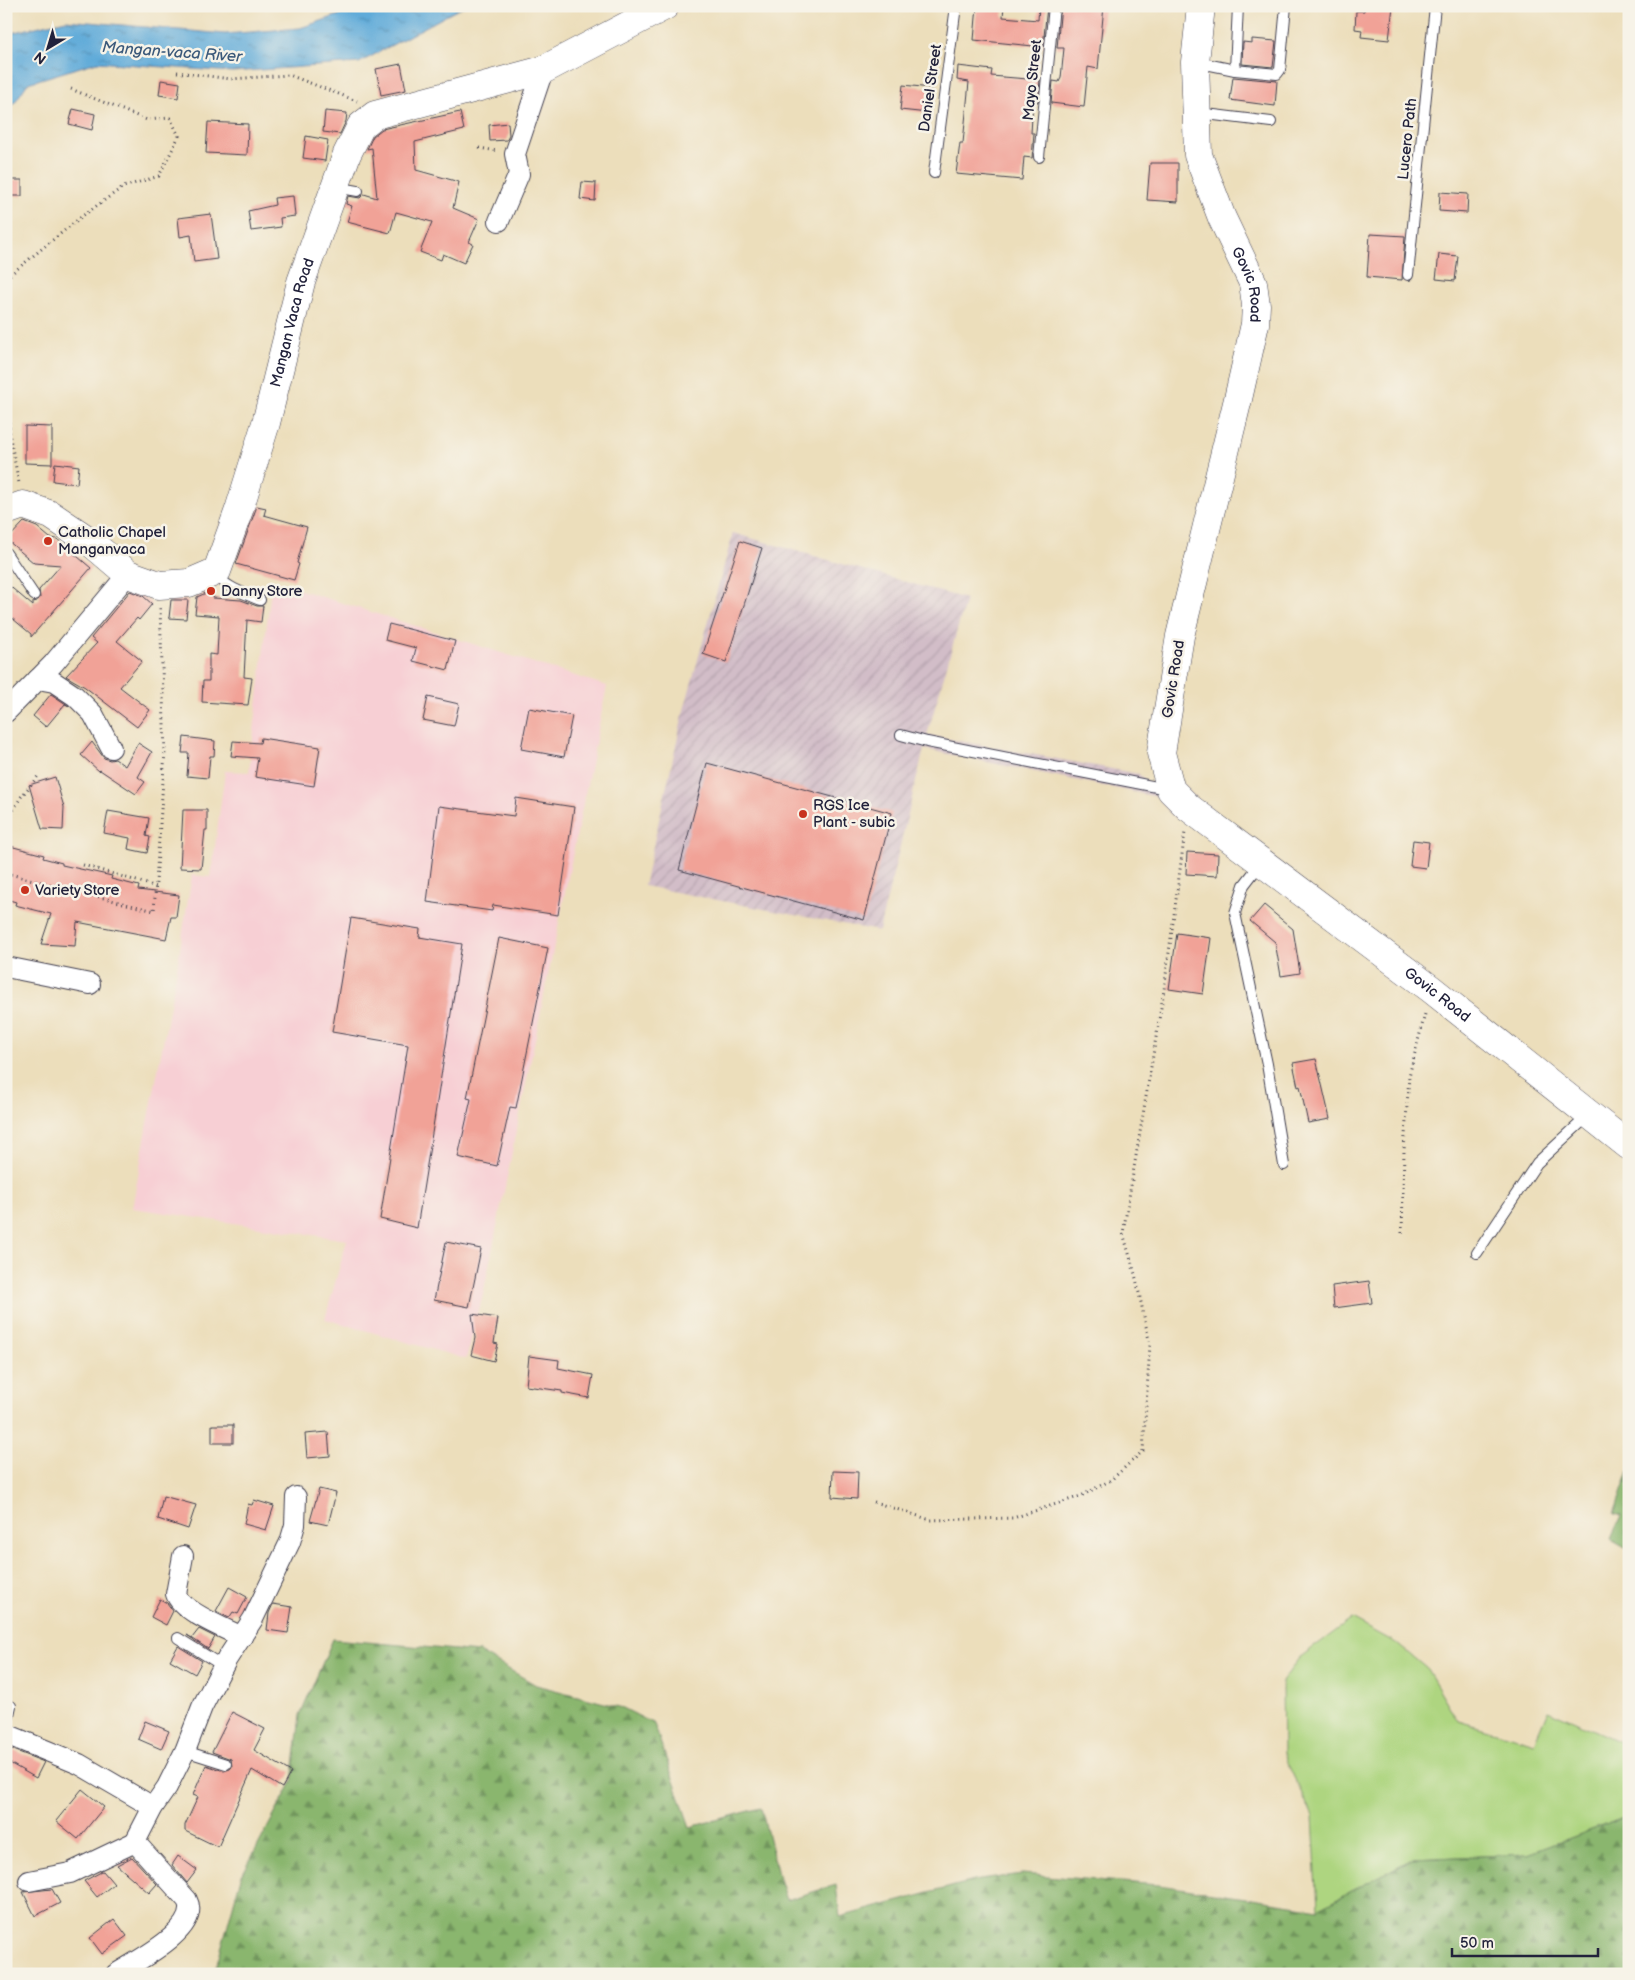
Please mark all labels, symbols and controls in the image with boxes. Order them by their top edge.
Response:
north arrow [22,22,72,72]
water label: Mangan-vaca River [101,38,244,67]
street label: Mayo Street [1019,38,1046,121]
street label: Daniel Street [915,43,946,133]
text: N [31,48,50,68]
street label: Lucero Path [1394,97,1421,181]
street label: Govic Road [1227,244,1265,323]
street label: Mangan Vaca Road [266,256,319,389]
place label: Catholic Chapel Manganvaca [58,523,166,559]
marker: Catholic Chapel Manganvaca [42,535,54,547]
place label: Danny Store [221,582,303,601]
marker: Danny Store [205,585,217,597]
street label: Govic Road [1158,639,1189,719]
place label: RGS Ice Plant - subic [813,796,895,832]
marker: RGS Ice Plant - subic [797,808,809,820]
place label: Variety Store [35,881,119,900]
marker: Variety Store [19,884,31,896]
street label: Govic Road [1400,963,1474,1027]
scale bar [1452,1925,1599,1957]
text: 50 m [1460,1934,1494,1953]

